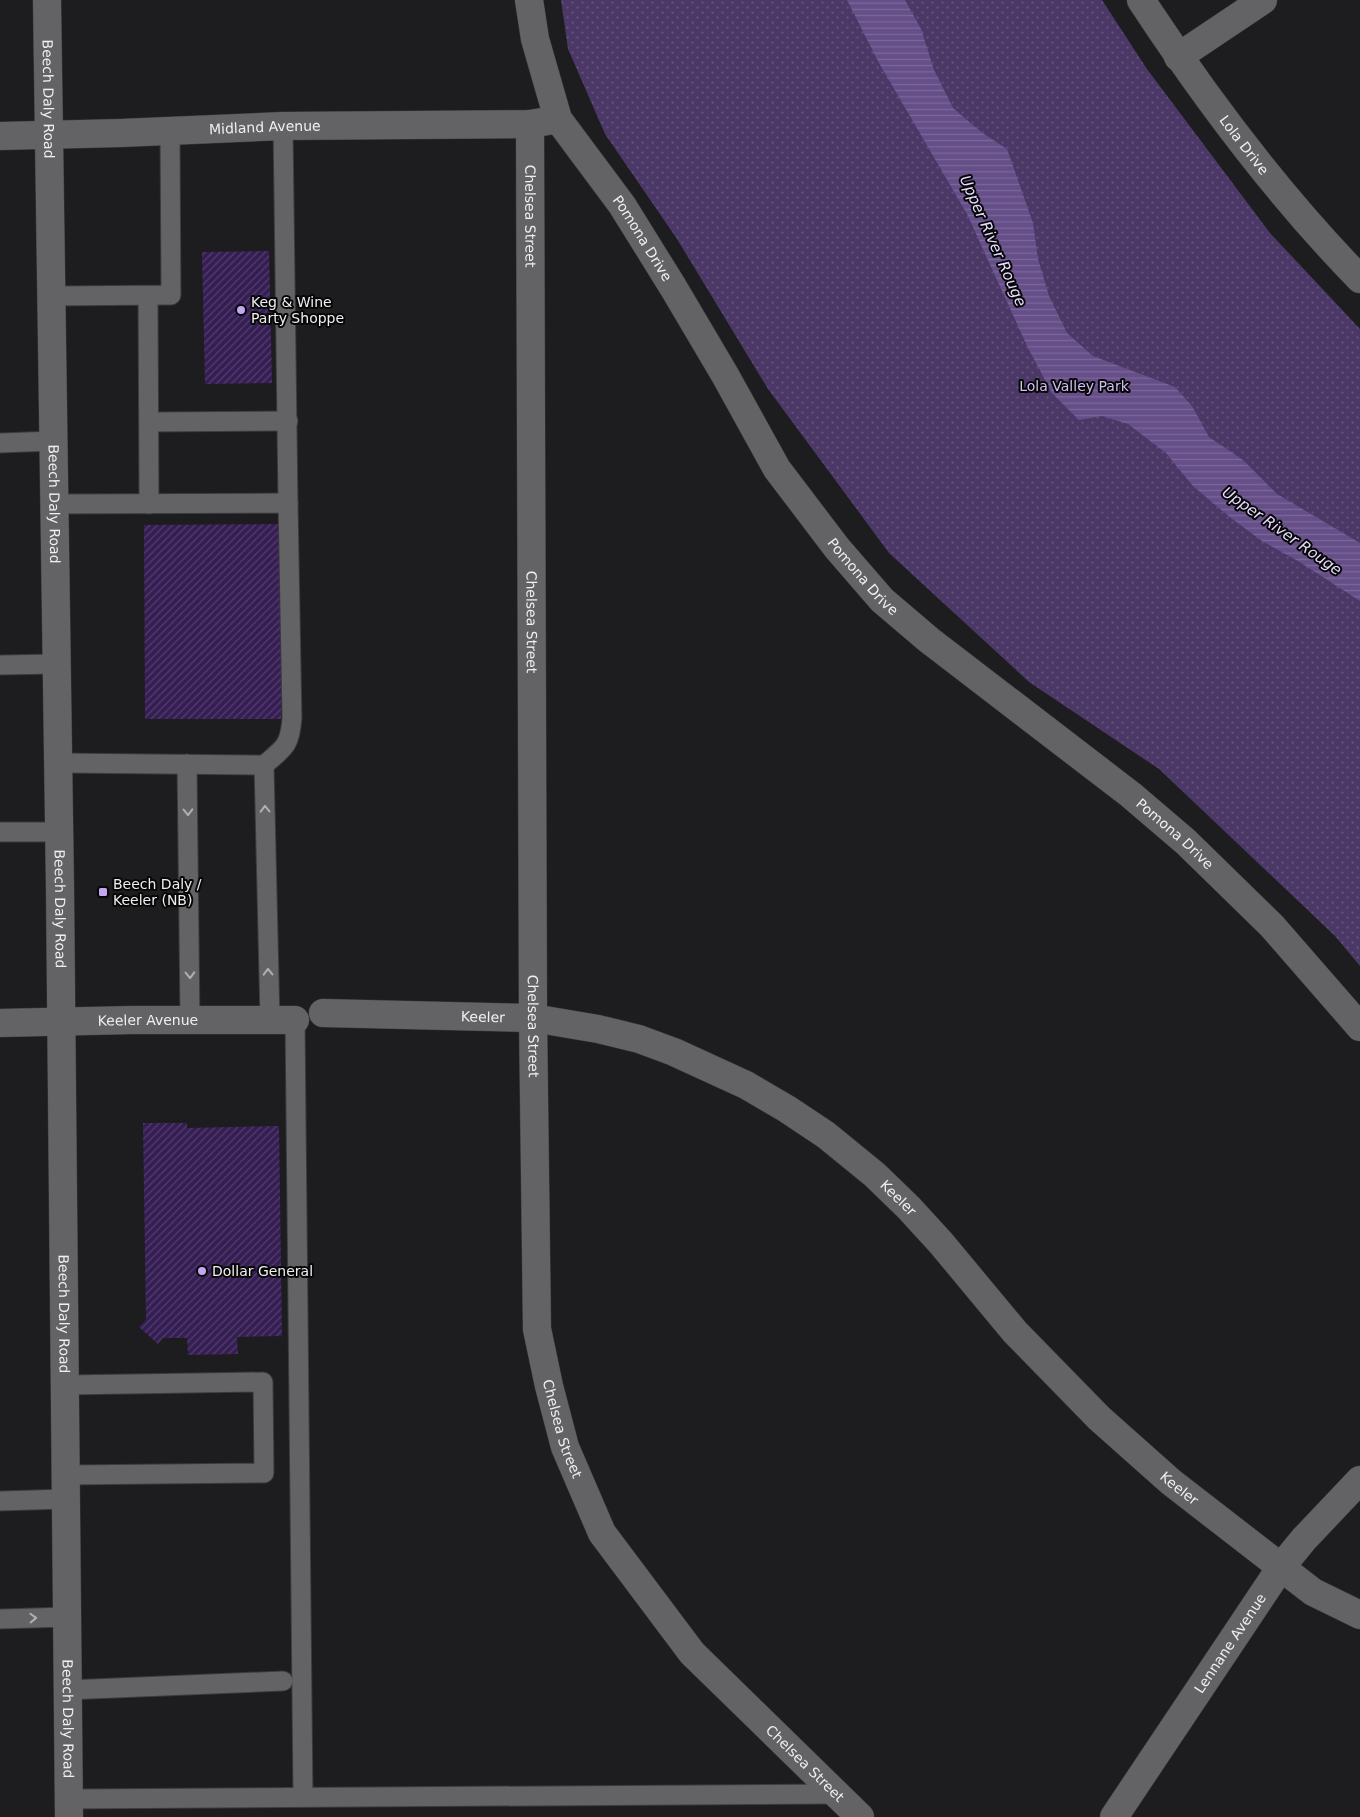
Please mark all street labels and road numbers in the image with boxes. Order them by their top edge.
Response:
street label: Beech Daly Road [40,39,57,159]
street label: Lola Drive [1216,112,1272,178]
street label: Midland Avenue [209,118,321,137]
street label: Chelsea Street [522,165,538,268]
street label: Pomona Drive [610,192,675,284]
street label: Beech Daly Road [46,444,63,564]
street label: Pomona Drive [824,535,902,618]
street label: Chelsea Street [523,571,540,674]
street label: Pomona Drive [1133,795,1217,872]
street label: Beech Daly Road [51,849,69,969]
street label: Chelsea Street [525,975,542,1078]
street label: Keeler [461,1008,505,1025]
street label: Keeler Avenue [98,1012,198,1029]
street label: Keeler [877,1177,920,1219]
street label: Beech Daly Road [56,1254,73,1373]
street label: Chelsea Street [540,1378,586,1481]
street label: Keeler [1157,1468,1202,1508]
street label: Lennane Avenue [1191,1590,1269,1696]
street label: Beech Daly Road [59,1659,77,1778]
street label: Chelsea Street [763,1722,848,1805]

